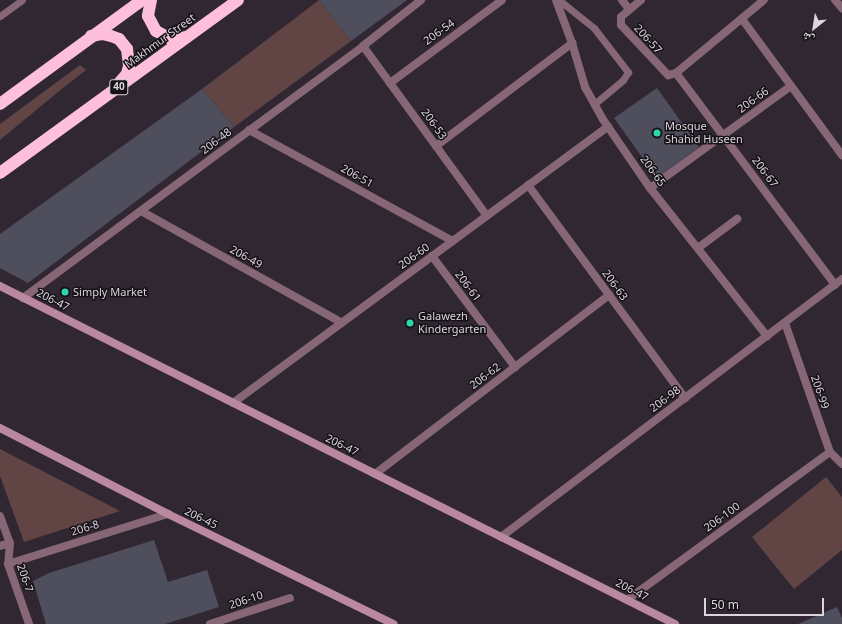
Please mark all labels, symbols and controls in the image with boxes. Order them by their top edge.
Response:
north arrow [794,8,834,48]
street label: Makhmur Street [122,11,198,71]
street label: 206-54 [421,16,457,48]
street label: 206-57 [631,22,665,56]
text: ش [799,29,817,48]
road number: 40 [109,79,129,95]
street label: 206-66 [735,84,771,116]
street label: 206-53 [418,106,450,142]
place label: Mosque Shahid Huseen [665,120,743,146]
street label: 206-48 [198,125,234,157]
marker: Mosque Shahid Huseen [652,128,662,138]
street label: 206-65 [637,153,669,189]
street label: 206-67 [749,154,781,190]
street label: 206-51 [338,162,376,190]
street label: 206-60 [396,240,432,272]
street label: 206-49 [227,243,265,271]
street label: 206-63 [599,267,631,303]
street label: 206-61 [452,268,484,304]
place label: Simply Market [73,285,147,299]
street label: 206-47 [34,286,72,314]
marker: Simply Market [60,287,70,297]
place label: Galawezh Kindergarten [418,310,486,336]
marker: Galawezh Kindergarten [405,318,415,328]
street label: 206-62 [467,360,503,392]
street label: 206-99 [808,373,832,411]
street label: 206-98 [647,383,683,415]
street label: 206-47 [323,431,361,459]
street label: 206-100 [701,500,743,534]
street label: 206-45 [182,504,220,532]
street label: 206-8 [69,517,101,539]
street label: 206-7 [14,562,36,594]
street label: 206-47 [613,576,651,604]
street label: 206-10 [227,588,265,612]
scale bar [706,590,826,616]
text: 50 m [711,596,739,613]

